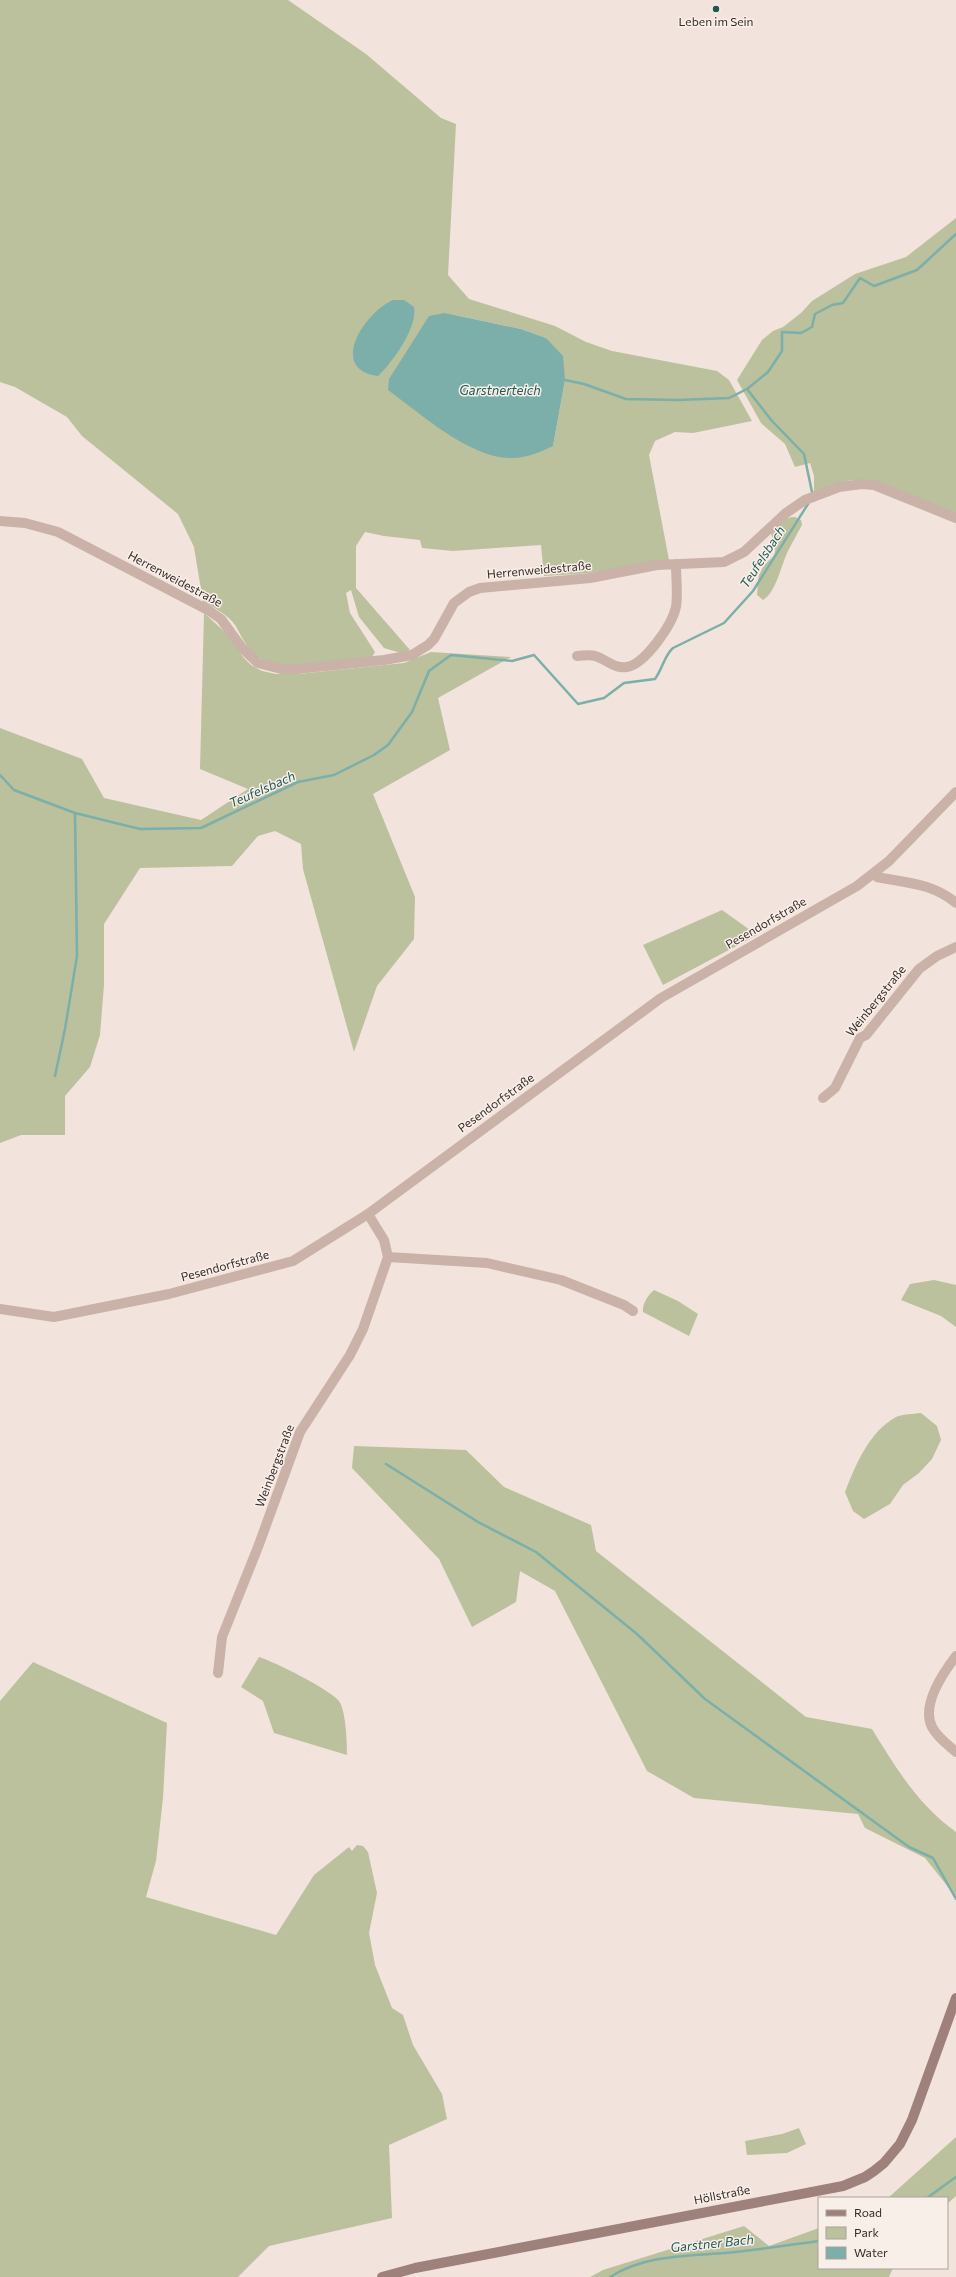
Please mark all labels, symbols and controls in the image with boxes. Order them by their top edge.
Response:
marker: Leben im Sein [711,4,721,14]
place label: Leben im Sein [679,14,753,28]
water label: Garstnerteich [459,382,541,398]
water label: Teufelsbach [736,523,788,591]
street label: Herrenweidestraße [126,547,225,609]
street label: Herrenweidestraße [486,557,592,581]
water label: Teufelsbach [226,767,298,811]
street label: Pesendorfstraße [723,893,808,951]
street label: Weinbergstraße [842,962,908,1039]
street label: Pesendorfstraße [455,1070,536,1135]
street label: Pesendorfstraße [179,1247,270,1284]
street label: Weinbergstraße [252,1422,296,1509]
street label: Höllstraße [692,2182,751,2206]
legend [818,2197,948,2269]
text: Road [854,2205,882,2219]
text: Park [854,2225,880,2239]
water label: Garstner Bach [670,2231,754,2255]
text: Water [854,2245,888,2259]

